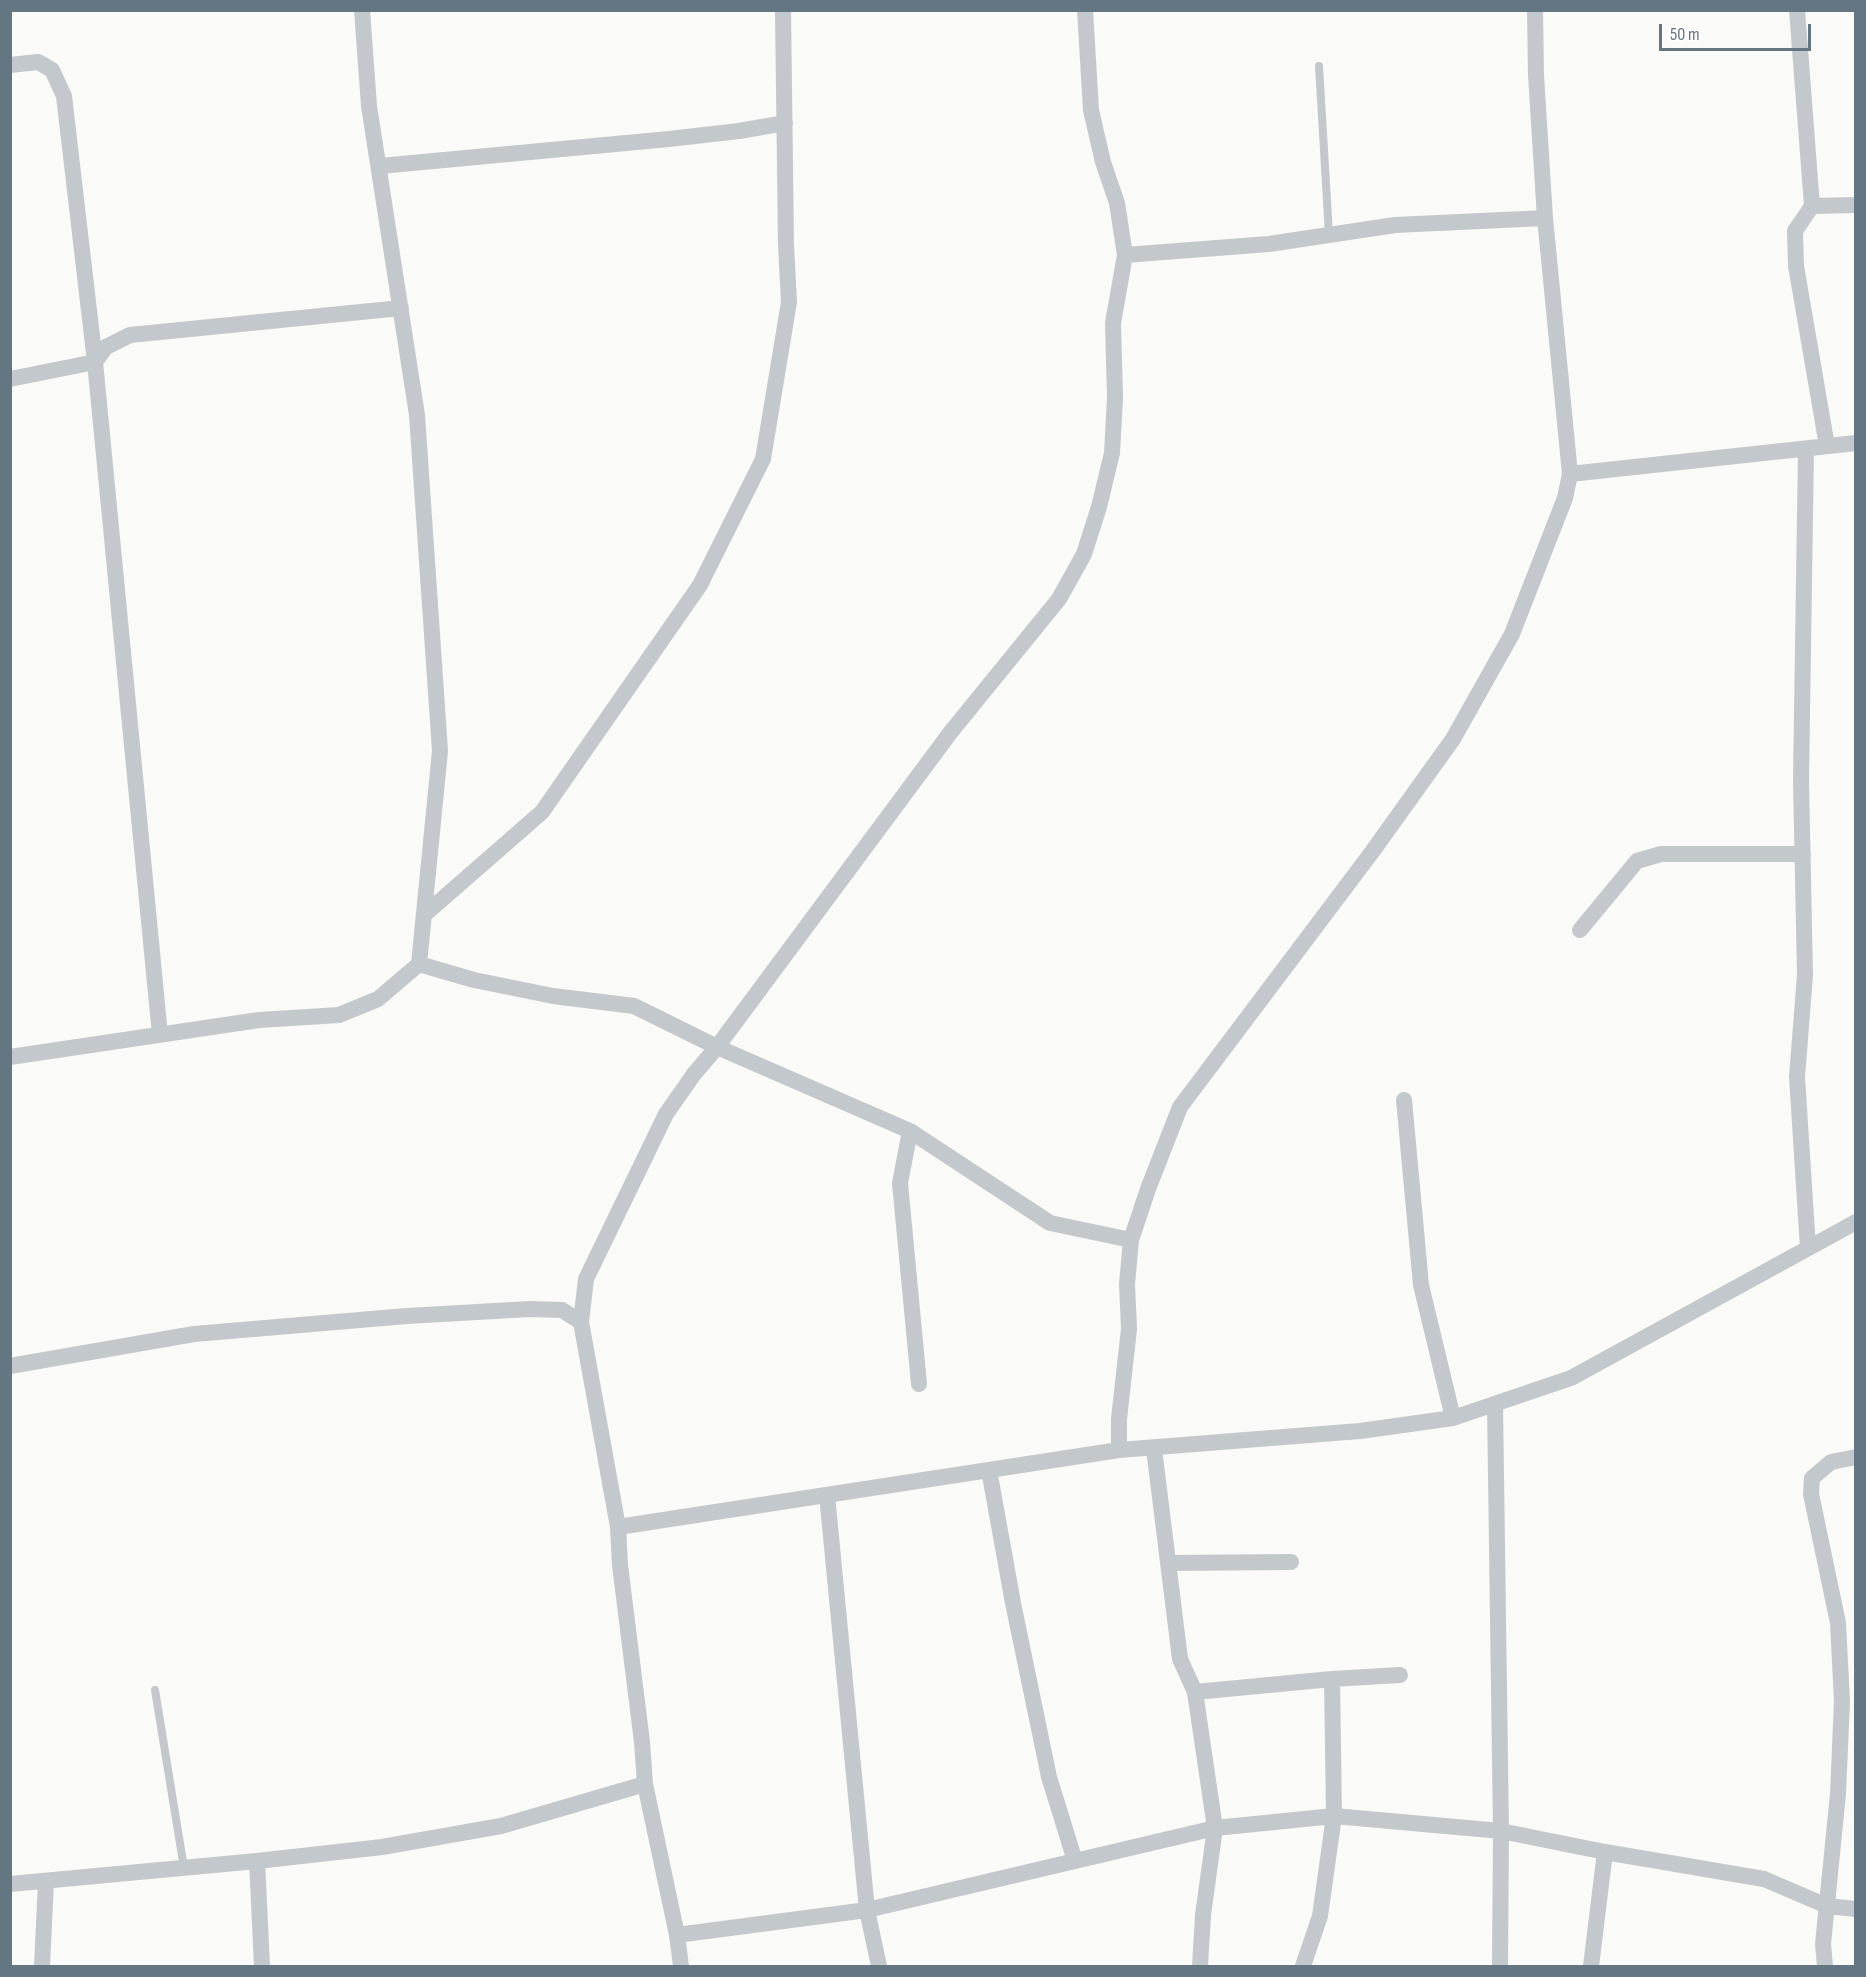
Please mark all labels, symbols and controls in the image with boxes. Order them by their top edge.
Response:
scale bar [1662,12,1814,50]
text: 50 m [1670,24,1700,45]

